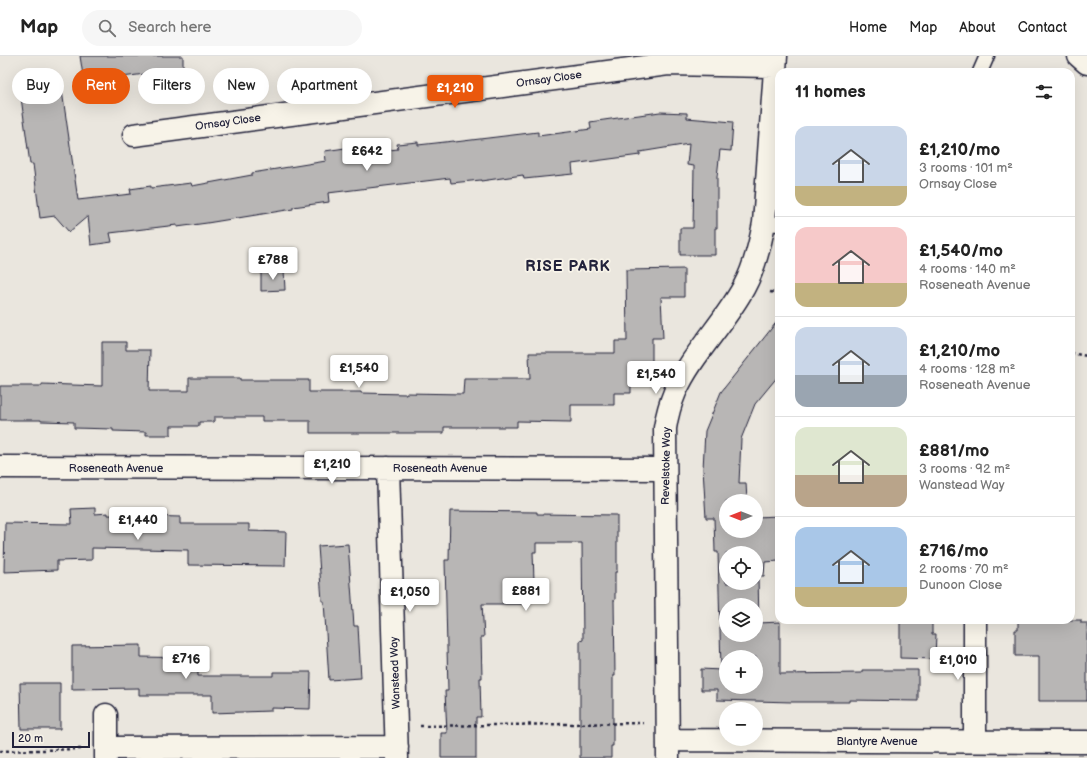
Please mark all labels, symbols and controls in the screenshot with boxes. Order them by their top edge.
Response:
search box [82,10,362,46]
text: Map [20,16,58,39]
icon: search [96,17,118,39]
text: Search here [128,18,211,37]
text: Home [849,19,887,36]
text: Map [909,19,937,36]
text: About [959,19,996,36]
text: Contact [1018,19,1067,36]
chip: Buy [12,68,64,104]
chip: Rent [72,68,130,104]
chip: Filters [138,68,205,104]
chip: New [213,68,269,104]
chip: Apartment [277,68,372,104]
street label: Ornsay Close [515,68,583,90]
pin: £1,210 [422,75,488,109]
text: £1,210 [436,80,474,96]
icon: filters [1033,81,1055,103]
text: 11 homes [795,82,866,102]
street label: Ornsay Close [194,111,262,133]
pin: £642 [343,138,391,172]
text: £1,210/mo [919,140,1000,160]
icon: home [827,142,875,190]
text: £642 [351,143,383,159]
text: 3 rooms · 101 m² [919,160,1013,176]
text: Ornsay Close [919,176,997,192]
text: £1,540/mo [919,241,1003,261]
icon: home [827,243,875,291]
pin: £788 [249,247,297,281]
text: £788 [258,252,288,268]
district label: RISE PARK [525,257,611,276]
text: 4 rooms · 140 m² [919,261,1016,277]
text: Roseneath Avenue [919,277,1031,293]
text: £1,210/mo [919,341,1000,361]
icon: home [827,343,875,391]
pin: £1,540 [326,355,392,389]
text: £1,540 [339,360,379,376]
pin: £1,540 [623,361,689,395]
text: 4 rooms · 128 m² [919,361,1015,377]
text: £1,540 [636,366,676,382]
text: Roseneath Avenue [919,377,1031,393]
street label: Revelstoke Way [659,427,673,505]
text: £881/mo [919,441,989,461]
icon: home [827,443,875,491]
pin: £1,210 [299,451,365,485]
text: £1,210 [313,456,351,472]
text: 3 rooms · 92 m² [919,461,1010,477]
street label: Roseneath Avenue [69,462,164,475]
street label: Roseneath Avenue [393,462,488,475]
text: Wanstead Way [919,477,1005,493]
north arrow [719,494,763,538]
map controls [719,494,763,746]
pin: £1,440 [105,507,171,541]
text: £1,440 [118,512,158,528]
text: £716/mo [919,541,989,561]
icon: home [827,543,875,591]
button: locate [719,546,763,590]
text: 2 rooms · 70 m² [919,561,1009,577]
text: Dunoon Close [919,577,1002,593]
pin: £881 [502,578,550,612]
pin: £1,050 [377,579,443,613]
text: £881 [511,583,541,599]
text: £1,050 [390,584,430,600]
button: layers [719,598,763,642]
street label: Wanstead Way [387,637,403,709]
pin: £716 [162,646,210,680]
pin: £1,010 [925,647,991,681]
button: + [719,650,763,694]
text: £716 [172,651,200,667]
text: £1,010 [939,652,977,668]
button: − [719,702,763,746]
scale bar [12,730,90,749]
text: 20 m [18,732,43,745]
street label: Blantyre Avenue [837,735,918,748]

